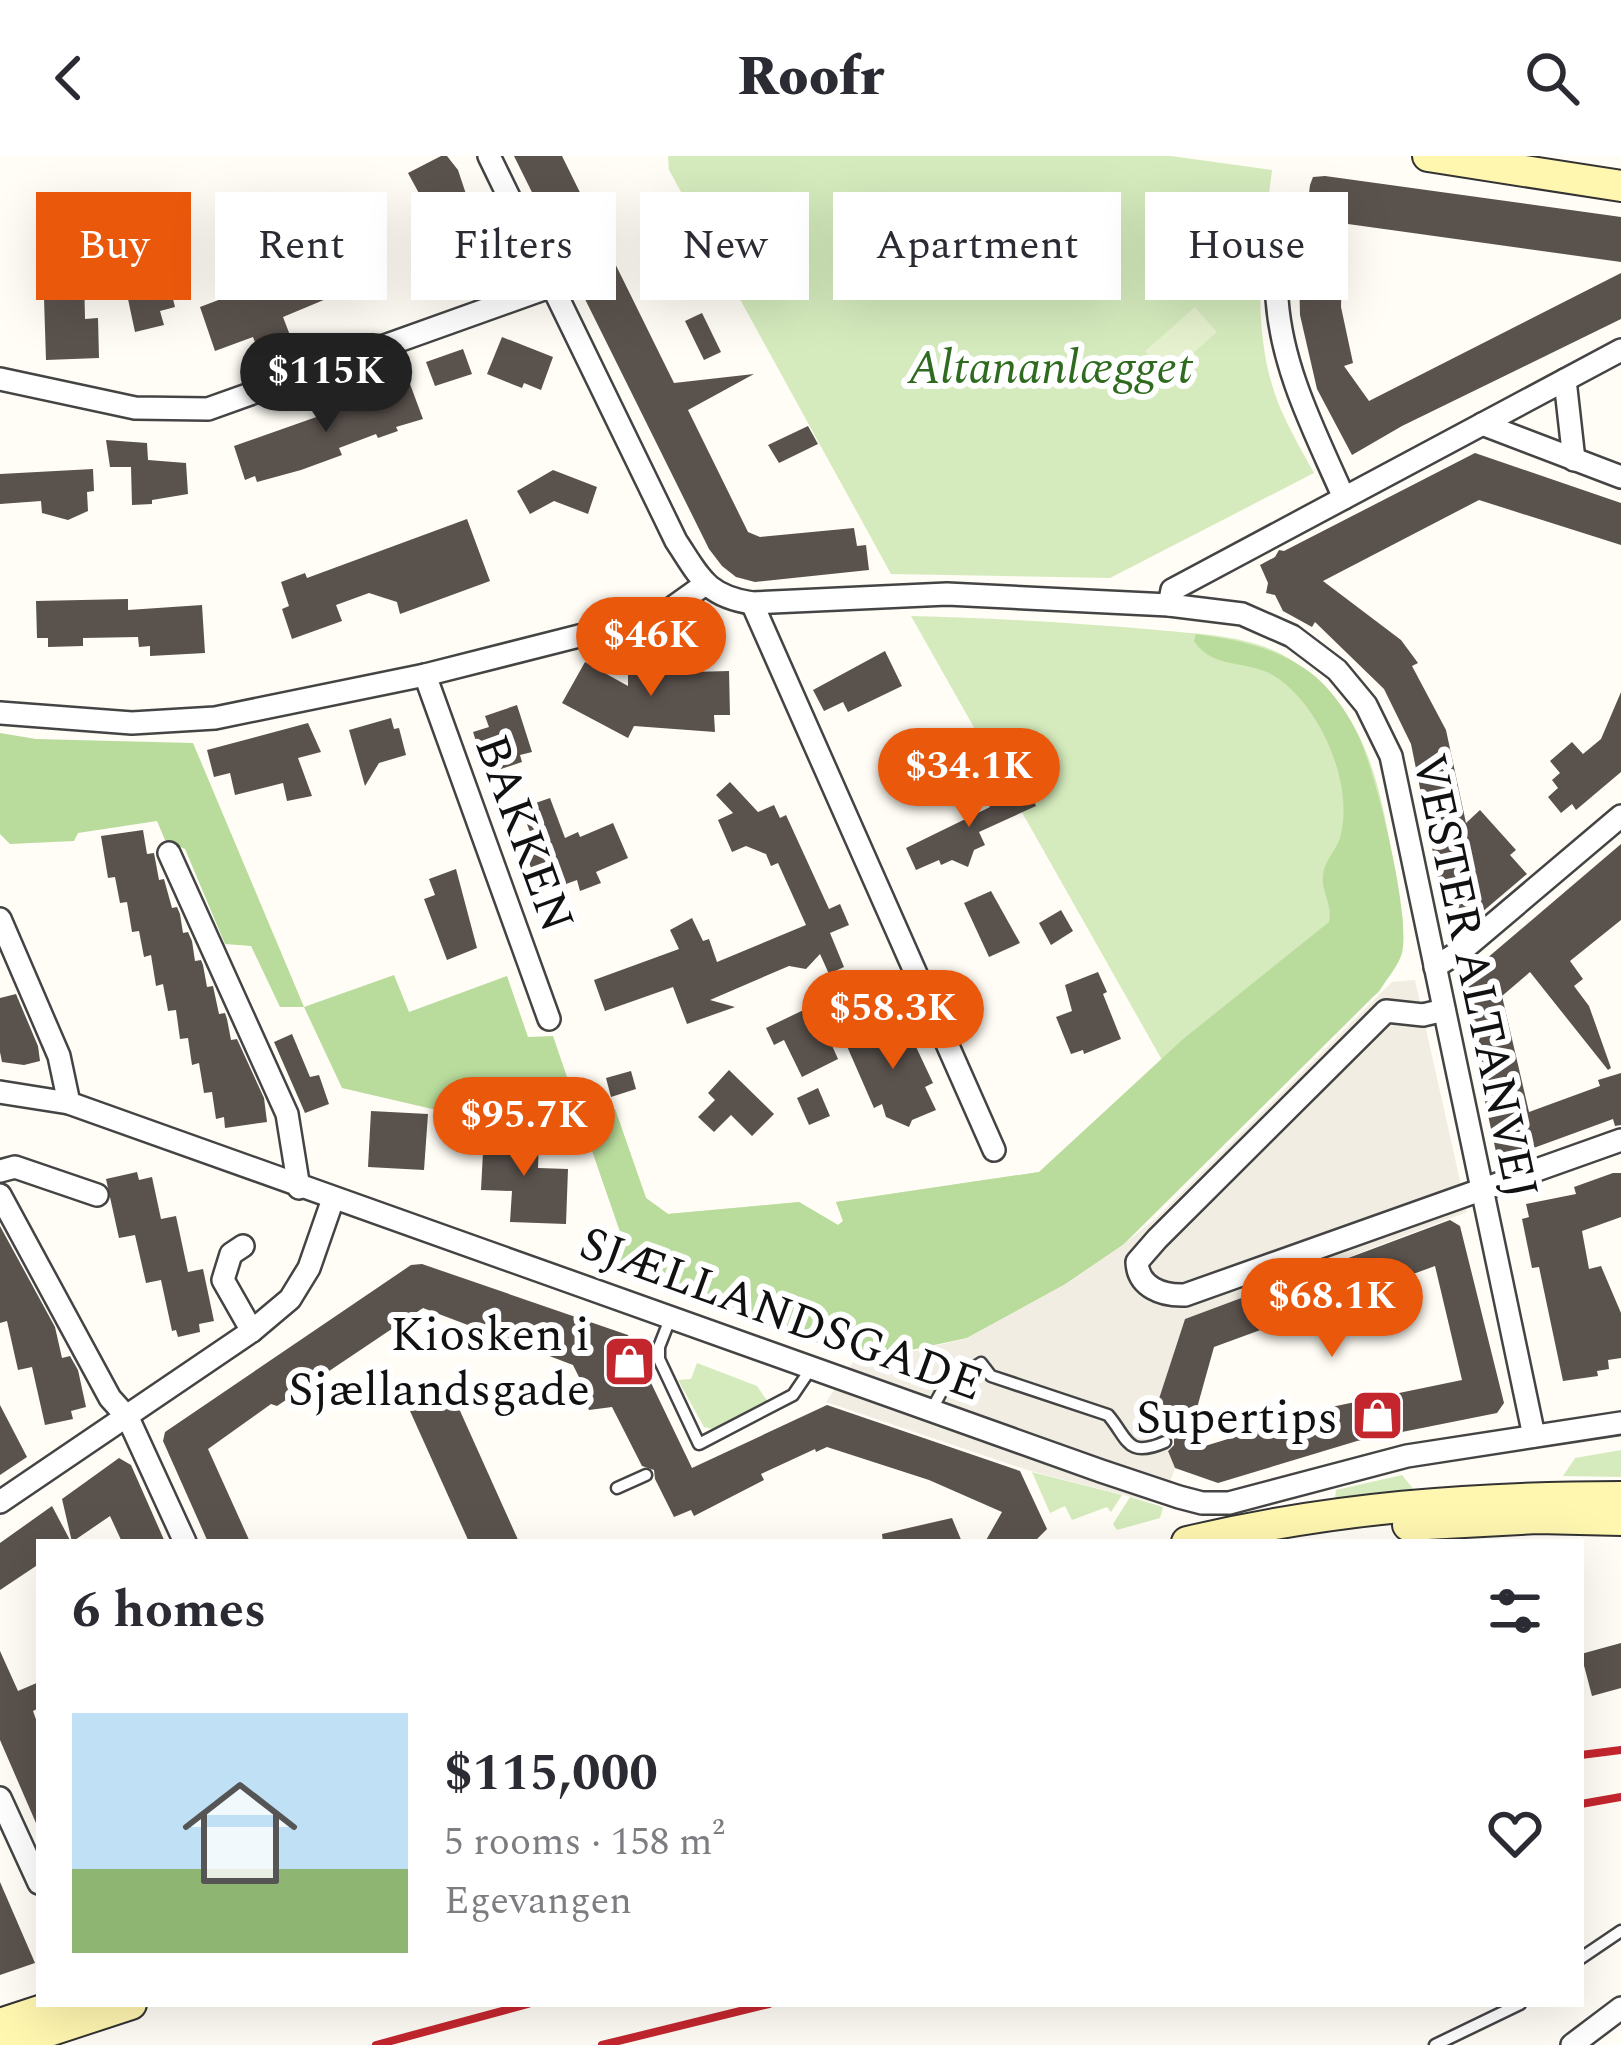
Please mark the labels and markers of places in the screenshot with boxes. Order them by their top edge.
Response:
pin: $115K [242,333,410,435]
pin: $46K [580,597,722,699]
pin: $34.1K [871,728,1067,830]
pin: $58.3K [795,970,991,1072]
pin: $95.7K [426,1077,622,1179]
pin: $68.1K [1234,1258,1430,1360]
place label: Kiosken i Sjællandsgade [288,1299,590,1427]
shop icon: Kiosken i Sjællandsgade [601,1333,657,1389]
place label: Supertips [1136,1382,1338,1455]
shop icon: Supertips [1349,1388,1405,1444]

